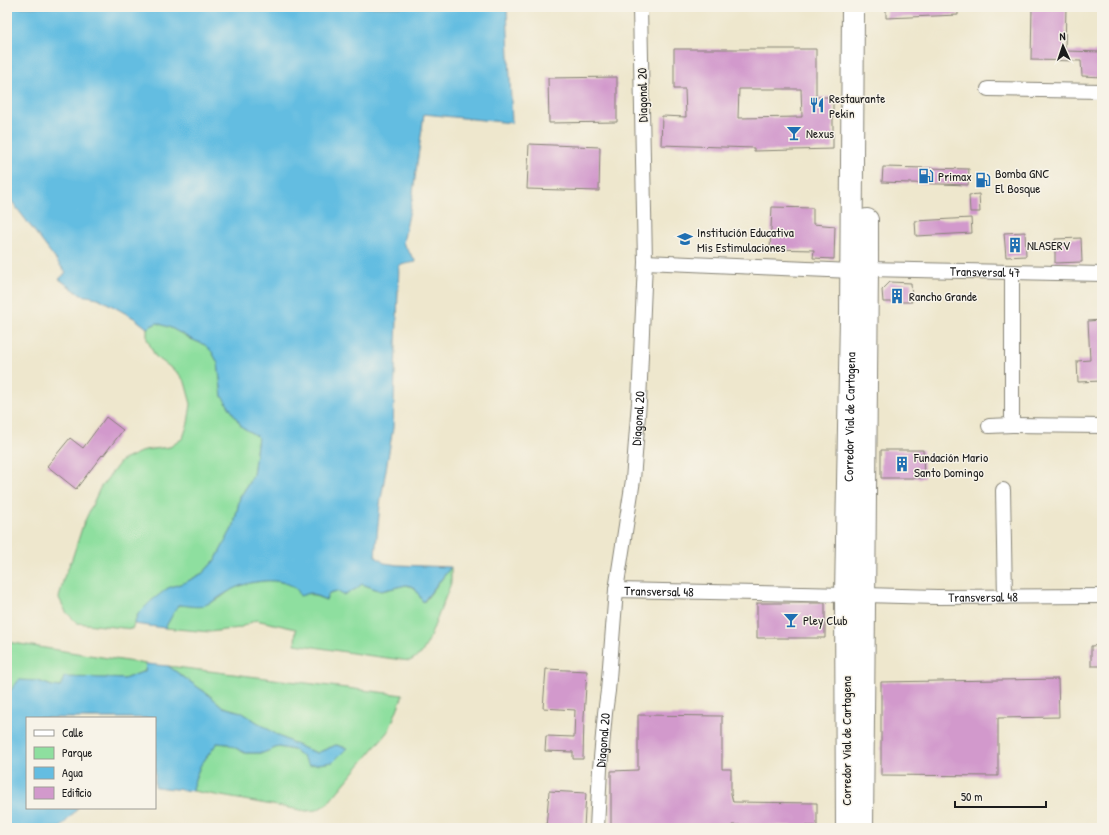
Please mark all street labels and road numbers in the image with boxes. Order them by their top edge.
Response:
street label: Diagonal 20 [633,67,651,122]
street label: Transversal 47 [950,262,1020,281]
street label: Corredor Vial de Cartagena [839,352,859,482]
street label: Diagonal 20 [627,390,648,446]
street label: Transversal 48 [624,581,694,601]
street label: Transversal 48 [948,588,1018,606]
street label: Corredor Vial de Cartagena [837,676,855,806]
street label: Diagonal 20 [591,712,614,768]

